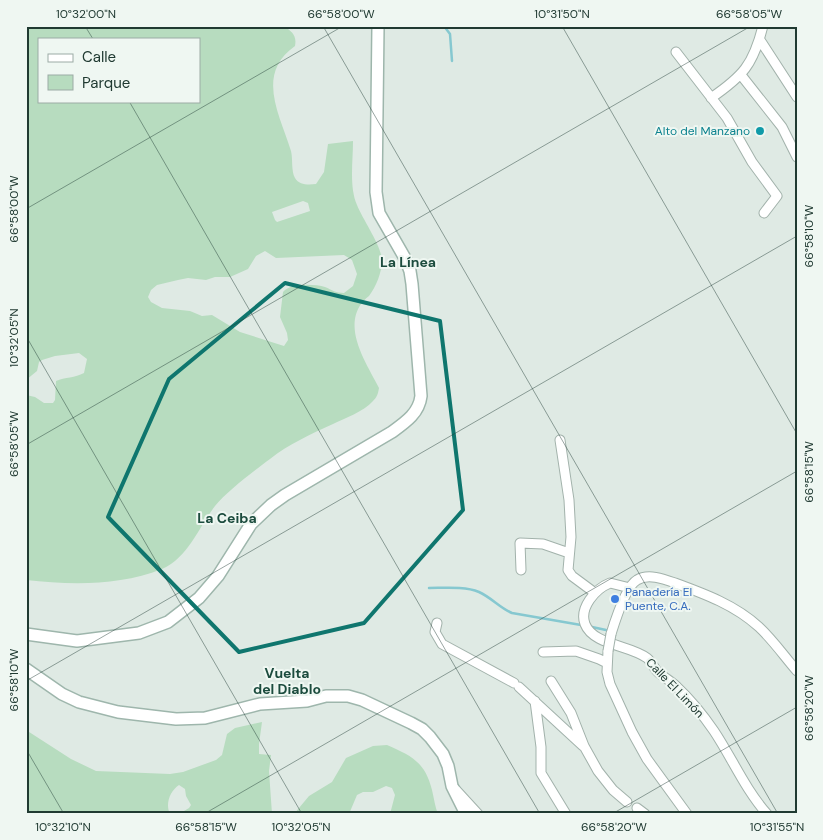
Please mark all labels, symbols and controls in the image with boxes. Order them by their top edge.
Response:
text: 10°32'00"N [56,6,116,22]
text: 66°58'00"W [307,6,375,22]
text: 10°31'50"N [534,6,590,22]
text: 66°58'05"W [716,6,782,22]
legend [38,38,200,102]
text: Calle [82,47,116,67]
text: Parque [82,73,130,93]
place label: Alto del Manzano [655,123,750,139]
marker: Alto del Manzano [754,125,766,137]
text: 66°58'00"W [6,175,22,243]
text: 66°58'10"W [801,204,817,267]
district label: La Línea [380,253,436,271]
text: 10°32'05"N [6,308,22,368]
text: 66°58'05"W [6,411,22,477]
text: 66°58'15"W [801,441,817,503]
district label: La Ceiba [197,509,257,527]
place label: Panadería El Puente, C.A. [625,584,692,614]
marker: Panadería El Puente, C.A. [609,593,621,605]
text: 66°58'10"W [6,648,22,711]
street label: Calle El Limón [642,655,708,721]
district label: Vuelta del Diablo [253,664,321,698]
text: 66°58'20"W [801,675,817,741]
text: 10°32'10"N [35,819,91,835]
text: 66°58'15"W [175,819,237,835]
text: 10°32'05"N [271,819,331,835]
text: 66°58'20"W [581,819,647,835]
text: 10°31'55"N [750,819,804,835]

